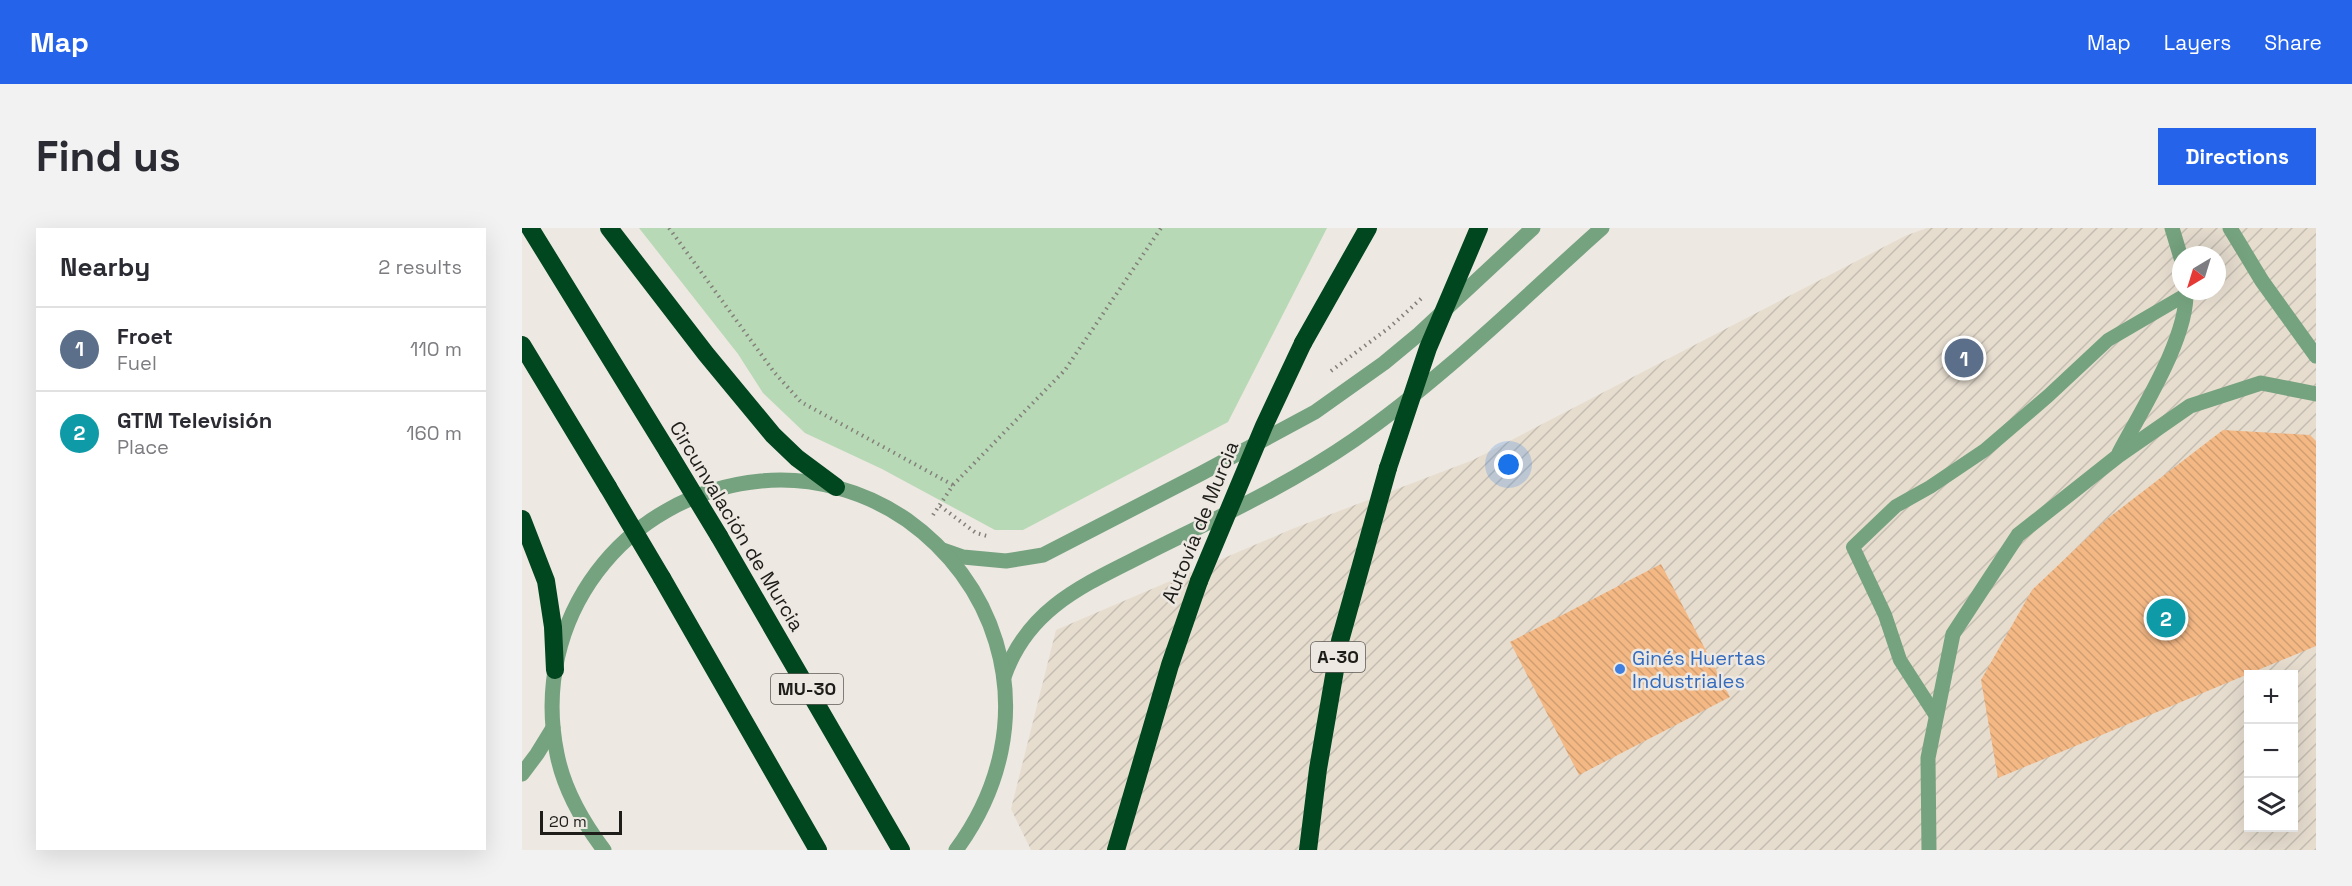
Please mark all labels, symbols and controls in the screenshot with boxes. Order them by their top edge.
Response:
text: Map [30,24,89,60]
text: Map [2087,29,2131,56]
text: Layers [2164,29,2231,56]
text: Share [2264,29,2322,56]
button: Directions [2158,128,2316,185]
text: Find us [36,130,181,183]
north arrow [2172,246,2226,300]
text: Nearby [60,250,150,284]
text: 2 results [378,254,462,280]
text: Froet [117,322,173,350]
text: 1 [75,336,84,362]
text: 110 m [410,336,462,362]
pin: 1 [1944,336,1984,380]
text: Fuel [117,350,157,376]
text: GTM Televisión [117,406,272,434]
street label: Circunvalación de Murcia [664,416,810,636]
text: 2 [74,420,85,446]
text: 160 m [406,420,462,446]
text: Place [117,434,169,460]
street label: Autovía de Murcia [1156,437,1244,607]
your location [1494,450,1523,479]
pin: 2 [2146,596,2186,640]
road number: A-30 [1311,642,1365,672]
place label: Ginés Huertas Industriales [1632,645,1766,694]
marker: Ginés Huertas Industriales [1613,662,1627,676]
map controls [2244,670,2298,832]
button: + [2244,670,2298,724]
road number: MU-30 [771,674,843,704]
button: − [2244,724,2298,778]
button: layers [2244,778,2298,832]
scale bar [540,808,622,836]
text: 20 m [549,811,587,832]

